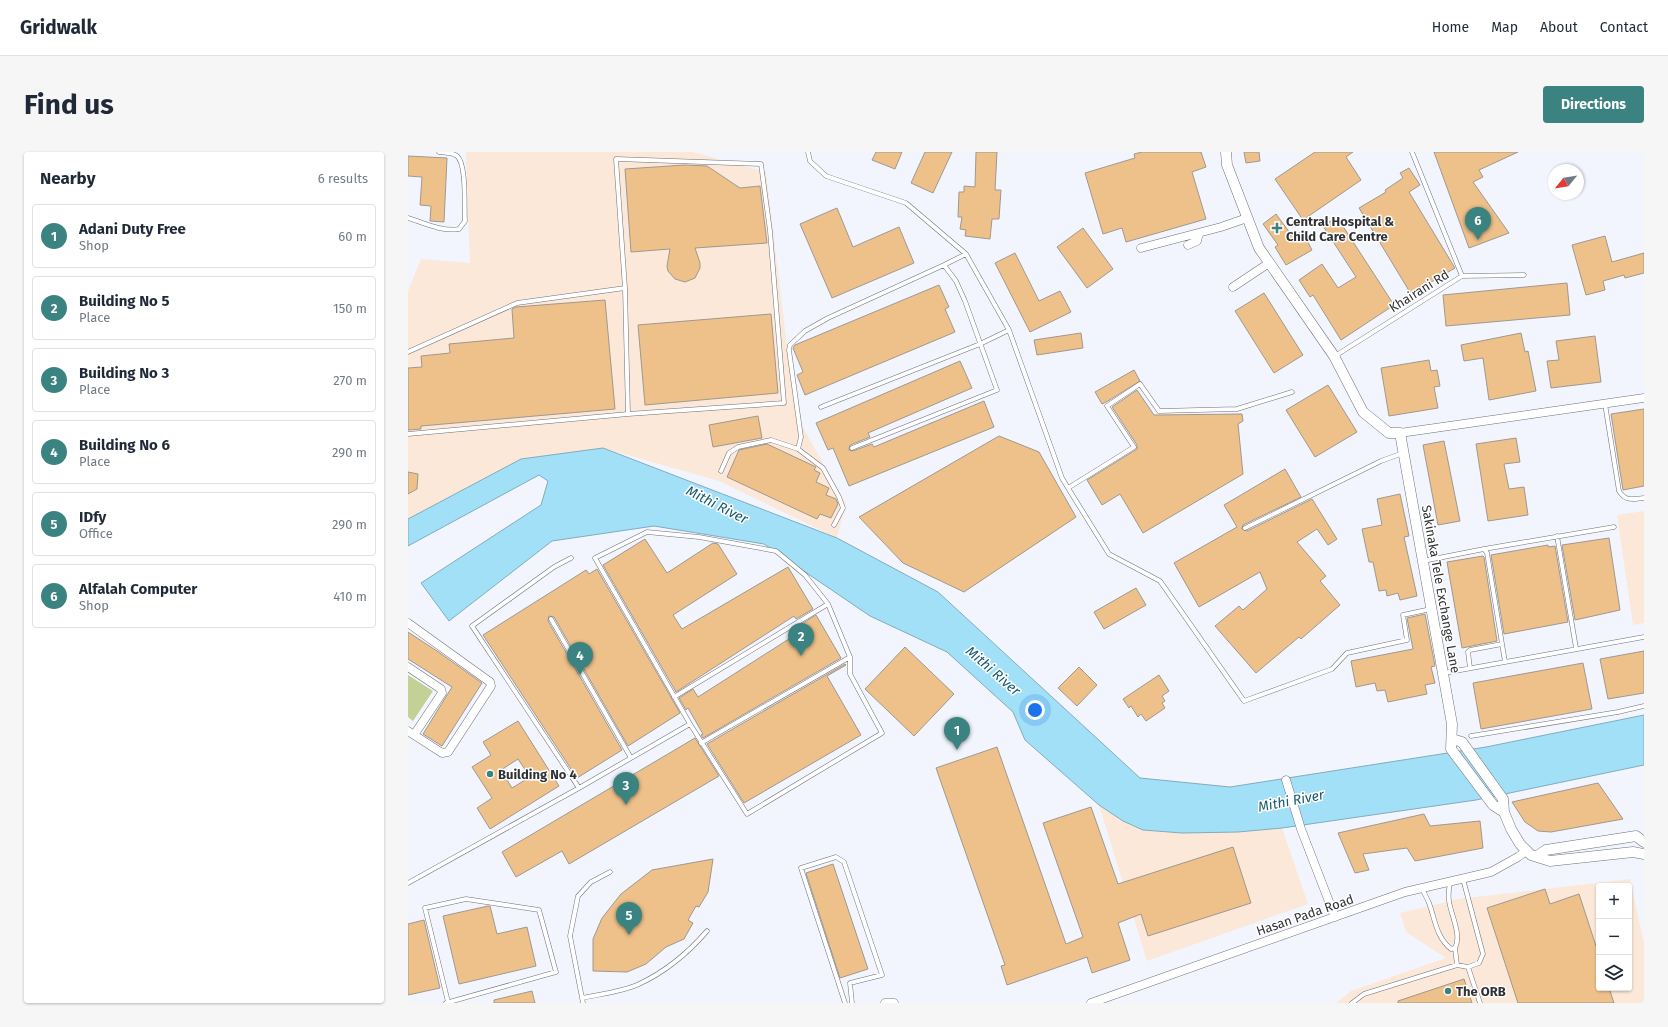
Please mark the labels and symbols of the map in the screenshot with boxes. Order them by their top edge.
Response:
north arrow [1548,164,1584,200]
pin: 6 [1465,207,1491,240]
place label: Central Hospital & Child Care Centre [1286,214,1394,244]
marker: Central Hospital & Child Care Centre [1271,222,1283,234]
street label: Khairani Rd [1386,267,1452,315]
water label: Mithi River [683,482,751,528]
street label: Sakinaka Tele Exchange Lane [1419,504,1463,674]
pin: 2 [788,623,814,656]
pin: 4 [567,642,593,675]
water label: Mithi River [962,643,1024,700]
your location [1025,700,1045,720]
pin: 1 [944,717,970,750]
place label: Building No 4 [498,767,577,782]
marker: Building No 4 [485,769,495,779]
pin: 3 [613,772,639,805]
water label: Mithi River [1257,786,1326,816]
street label: Hasan Pada Road [1254,891,1356,939]
pin: 5 [616,902,642,935]
place label: The ORB [1456,984,1506,999]
marker: The ORB [1443,986,1453,996]

